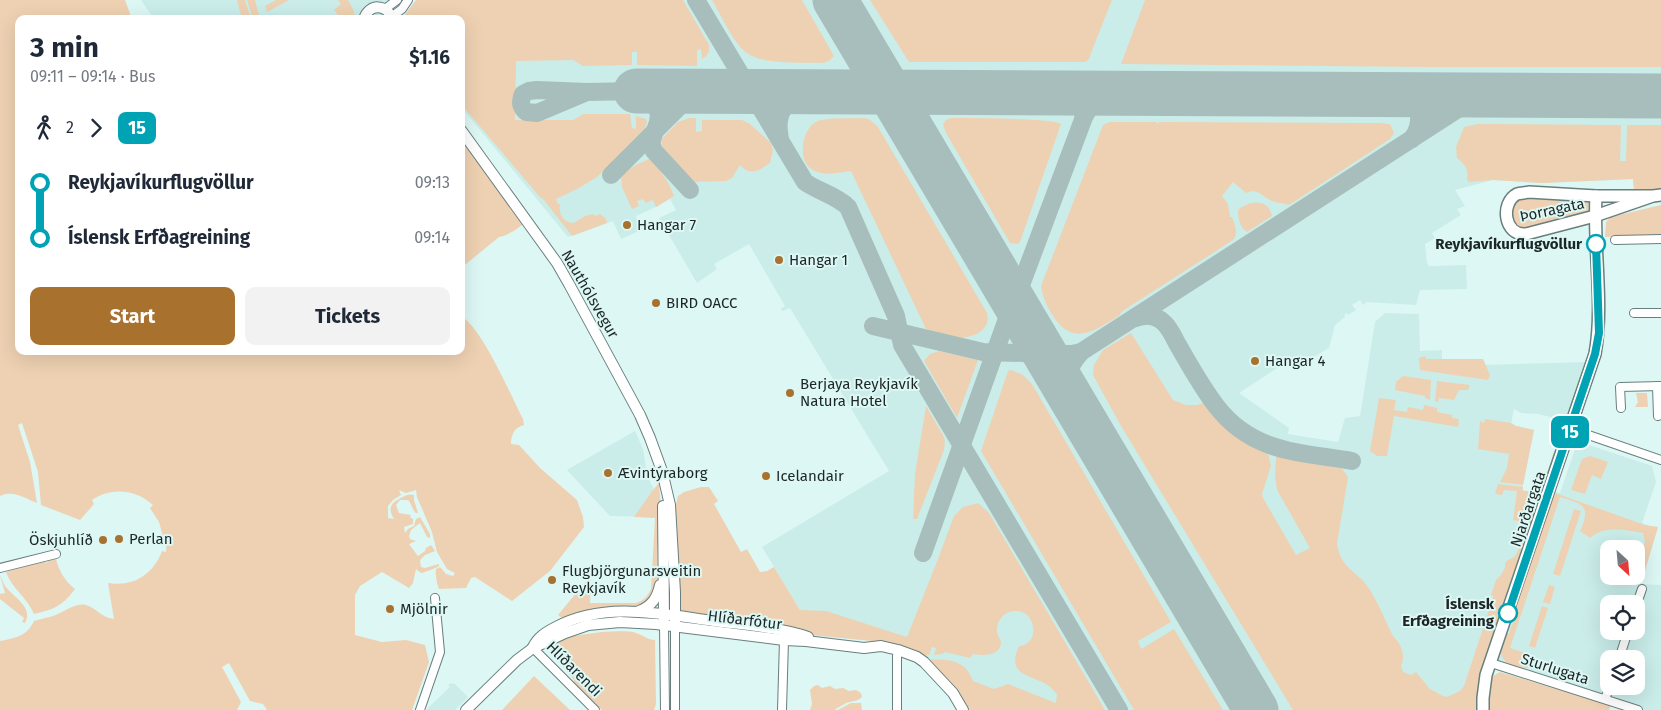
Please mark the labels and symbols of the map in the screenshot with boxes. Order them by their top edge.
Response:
street label: Þorragata [1518,194,1586,226]
place label: Hangar 7 [637,216,697,234]
marker: Hangar 7 [621,219,633,231]
marker: Reykjavíkurflugvöllur [1586,234,1606,254]
place label: Reykjavíkurflugvöllur [1435,235,1583,253]
street label: Nauthólsvegur [557,247,623,342]
place label: Hangar 1 [789,251,848,269]
marker: Hangar 1 [773,254,785,266]
place label: BIRD OACC [666,294,738,312]
marker: BIRD OACC [650,297,662,309]
place label: Hangar 4 [1265,352,1326,370]
marker: Hangar 4 [1249,355,1261,367]
place label: Berjaya Reykjavík Natura Hotel [800,375,918,410]
marker: Berjaya Reykjavík Natura Hotel [784,387,796,399]
line badge: 15 [1548,416,1592,448]
place label: Ævintýraborg [617,464,708,482]
marker: Ævintýraborg [602,467,614,479]
place label: Icelandair [776,467,844,485]
street label: Njarðargata [1507,469,1549,549]
marker: Icelandair [760,470,772,482]
place label: Perlan [129,530,173,548]
place label: Öskjuhlíð [29,531,93,549]
marker: Perlan [113,533,125,545]
marker: Öskjuhlíð [97,534,109,546]
north arrow [1600,540,1645,585]
place label: Flugbjörgunarsveitin Reykjavík [562,562,701,597]
marker: Flugbjörgunarsveitin Reykjavík [546,574,558,586]
place label: Íslensk Erfðagreining [1402,595,1495,630]
place label: Mjölnir [400,600,448,618]
marker: Mjölnir [384,603,396,615]
marker: Íslensk Erfðagreining [1498,603,1518,623]
street label: Hlíðarfótur [707,607,783,634]
street label: Hlíðarendi [543,638,605,700]
street label: Sturlugata [1519,650,1591,688]

